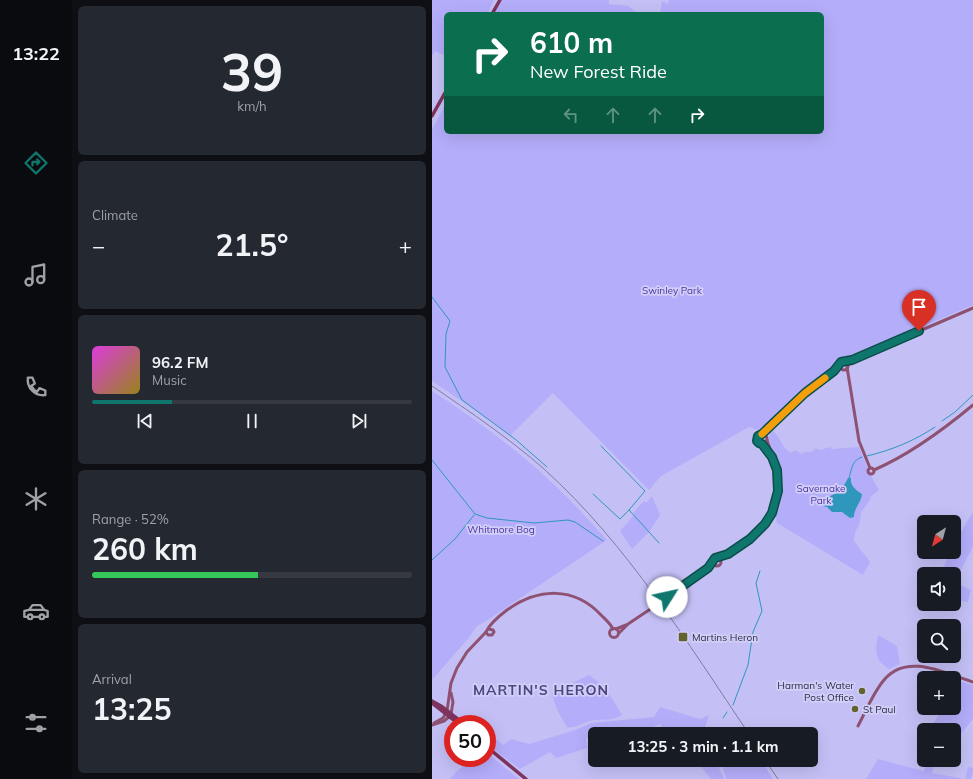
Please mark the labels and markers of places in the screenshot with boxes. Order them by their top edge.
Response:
pin [902,290,936,331]
marker: Martins Heron [677,631,689,643]
place label: Martins Heron [692,631,758,644]
place label: Harman's Water Post Office [777,679,854,704]
marker: Harman's Water Post Office [857,686,867,696]
place label: St Paul [863,703,896,716]
marker: St Paul [850,704,860,714]

